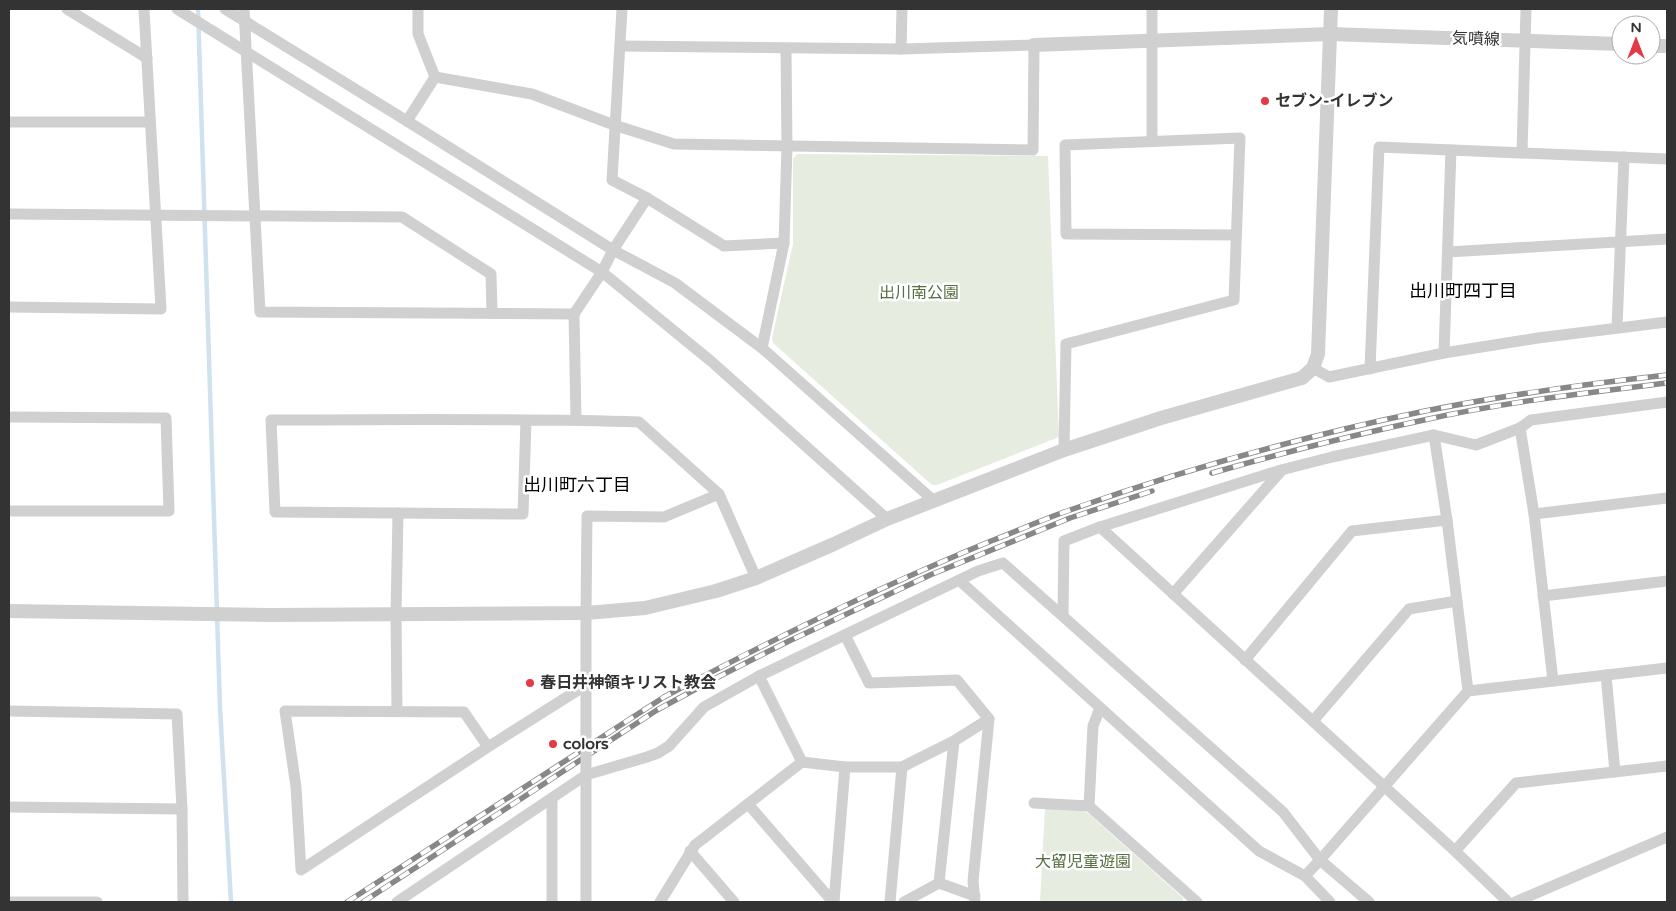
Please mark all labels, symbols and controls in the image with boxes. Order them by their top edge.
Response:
north arrow [1611,15,1661,65]
text: N [1630,19,1642,36]
street label: 気噴線 [1452,28,1500,50]
place label: セブン-イレブン [1275,91,1394,111]
marker: セブン-イレブン [1259,95,1271,107]
district label: 出川町四丁目 [1409,280,1517,302]
park label: 出川南公園 [879,283,959,303]
district label: 出川町六丁目 [523,474,631,496]
place label: 春日井神領キリスト教会 [540,673,716,693]
marker: 春日井神領キリスト教会 [524,677,536,689]
place label: colors [563,734,609,754]
marker: colors [547,738,559,750]
park label: 大留児童遊園 [1035,852,1131,872]

